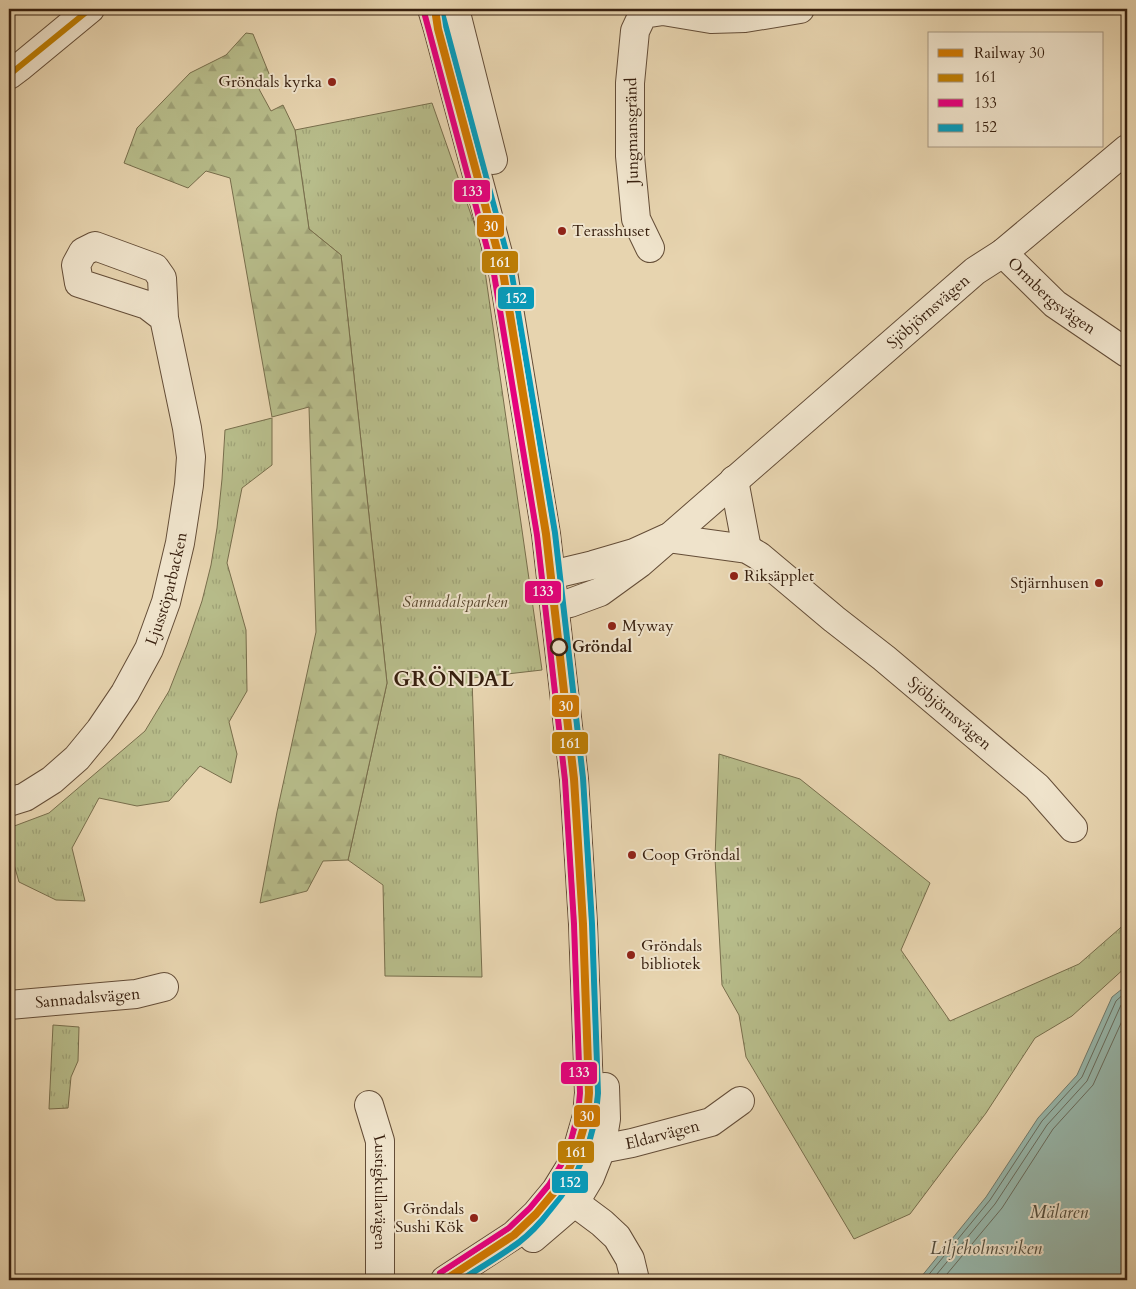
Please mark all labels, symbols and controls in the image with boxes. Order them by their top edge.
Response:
legend [928,32,1104,148]
text: Railway 30 [974,43,1045,63]
text: 161 [974,67,997,87]
place label: Gröndals kyrka [218,71,322,93]
marker: Gröndals kyrka [326,76,338,88]
street label: Jungmansgränd [620,77,644,186]
text: 133 [974,93,997,113]
text: 152 [974,117,997,137]
line badge: 133 [453,179,491,203]
text: 133 [461,182,483,201]
line badge: 30 [476,214,505,238]
text: 30 [484,217,498,236]
place label: Terasshuset [572,220,650,242]
marker: Terasshuset [556,225,568,237]
line badge: 161 [481,250,519,274]
street label: Ormbergsvägen [1003,252,1100,340]
text: 161 [489,253,511,272]
street label: Sjöbjörnsvägen [882,269,975,354]
line badge: 152 [497,286,535,310]
text: 152 [505,289,527,308]
street label: Ljusstöparbacken [140,531,192,648]
place label: Riksäpplet [744,565,814,587]
marker: Riksäpplet [728,570,740,582]
place label: Stjärnhusen [1010,572,1089,594]
marker: Stjärnhusen [1093,577,1105,589]
line badge: 133 [524,580,562,604]
text: 133 [532,582,554,601]
park label: Sannadalsparken [402,591,508,613]
place label: Myway [622,615,674,637]
marker: Myway [606,620,618,632]
place label: Gröndal [572,636,633,658]
marker: Gröndal [550,638,568,656]
district label: GRÖNDAL [393,665,515,694]
street label: Sjöbjörnsvägen [903,672,996,755]
line badge: 30 [551,694,580,718]
text: 30 [559,697,573,716]
line badge: 161 [551,731,589,755]
text: 161 [559,734,581,753]
place label: Coop Gröndal [642,844,740,866]
marker: Coop Gröndal [626,849,638,861]
place label: Gröndals bibliotek [641,935,702,975]
marker: Gröndals bibliotek [625,949,637,961]
street label: Sannadalsvägen [34,983,141,1014]
line badge: 133 [560,1061,598,1085]
text: 133 [568,1063,590,1082]
line badge: 30 [573,1104,601,1128]
text: 30 [580,1107,594,1126]
street label: Eldarvägen [624,1115,702,1155]
street label: Lustigkullavägen [368,1132,392,1250]
line badge: 161 [557,1140,595,1164]
text: 161 [565,1143,587,1162]
line badge: 152 [551,1170,589,1194]
text: 152 [559,1173,581,1192]
place label: Gröndals Sushi Kök [395,1198,464,1238]
water label: Mälaren [1030,1200,1089,1225]
marker: Gröndals Sushi Kök [468,1212,480,1224]
water label: Liljeholmsviken [930,1236,1042,1261]

